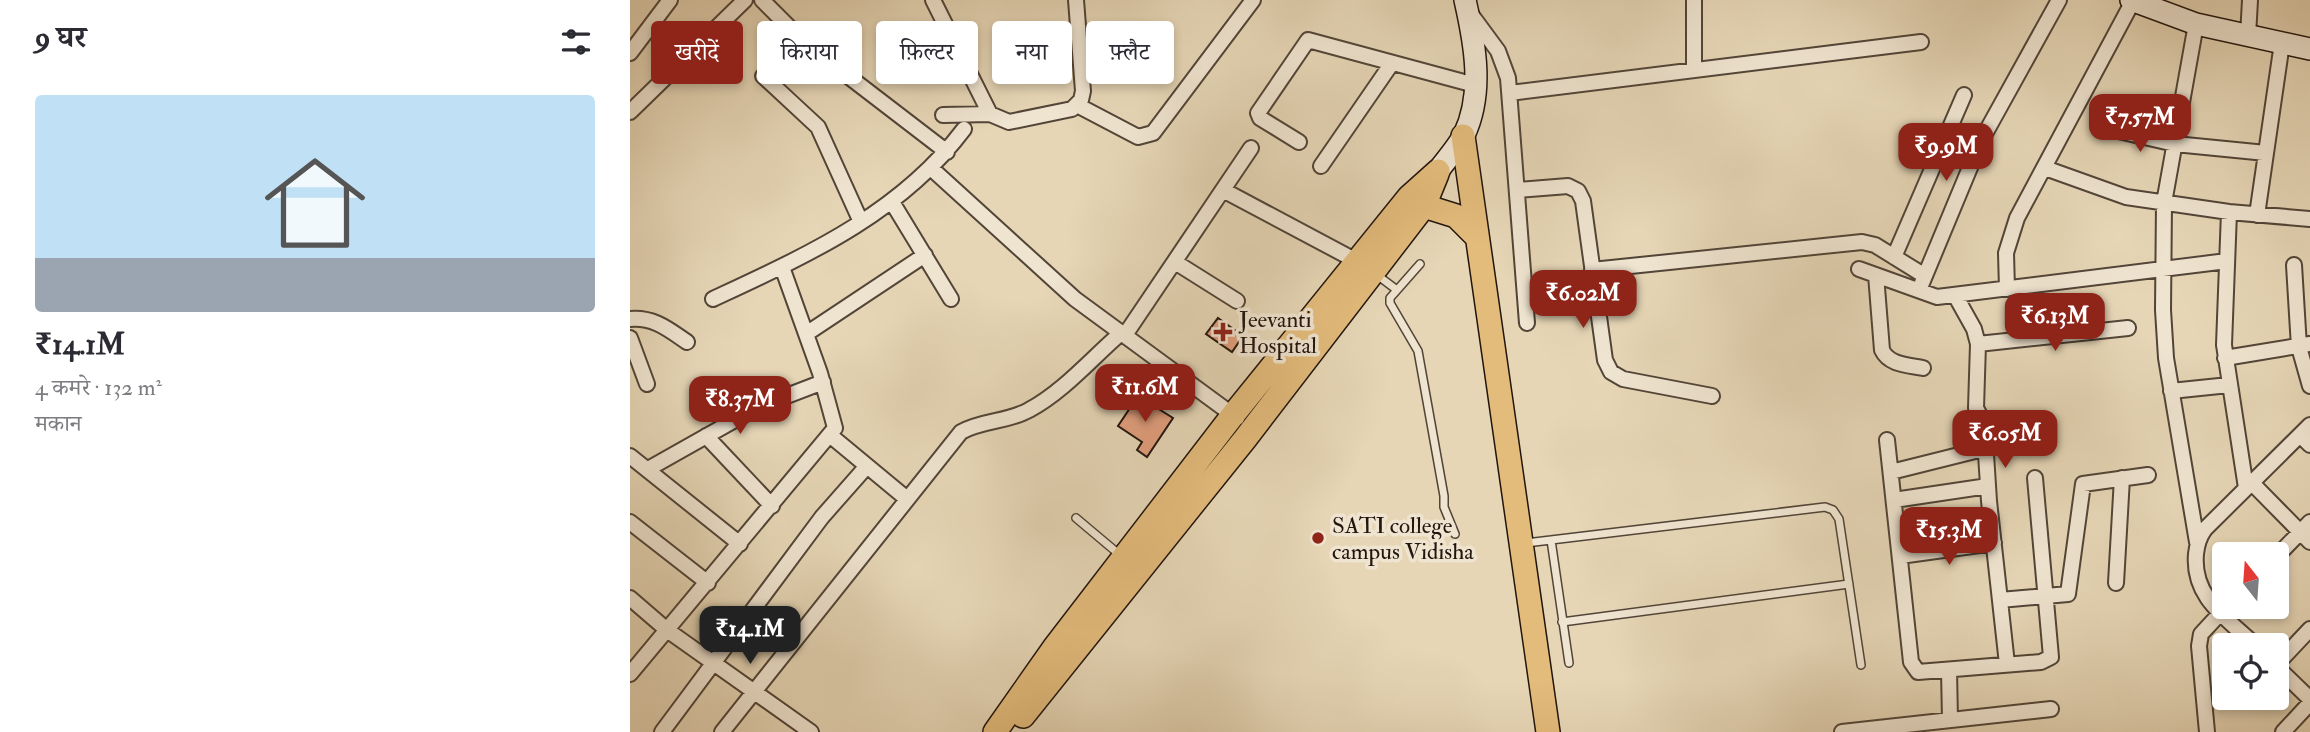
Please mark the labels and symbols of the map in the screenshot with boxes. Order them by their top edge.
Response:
pin: ₹7.57M [2083,94,2197,154]
pin: ₹9.9M [1897,124,1995,183]
pin: ₹6.02M [1526,270,1640,330]
pin: ₹6.13M [1998,294,2112,353]
place label: Jeevanti Hospital [1238,305,1317,361]
marker: Jeevanti Hospital [1213,322,1233,342]
pin: ₹11.6M [1088,364,1202,424]
pin: ₹8.37M [683,376,797,436]
pin: ₹6.05M [1948,410,2062,470]
pin: ₹15.3M [1892,508,2006,567]
place label: SATI college campus Vidisha [1332,511,1474,567]
marker: SATI college campus Vidisha [1310,530,1326,546]
north arrow [2212,542,2289,620]
pin: ₹14.1M [693,606,807,666]

